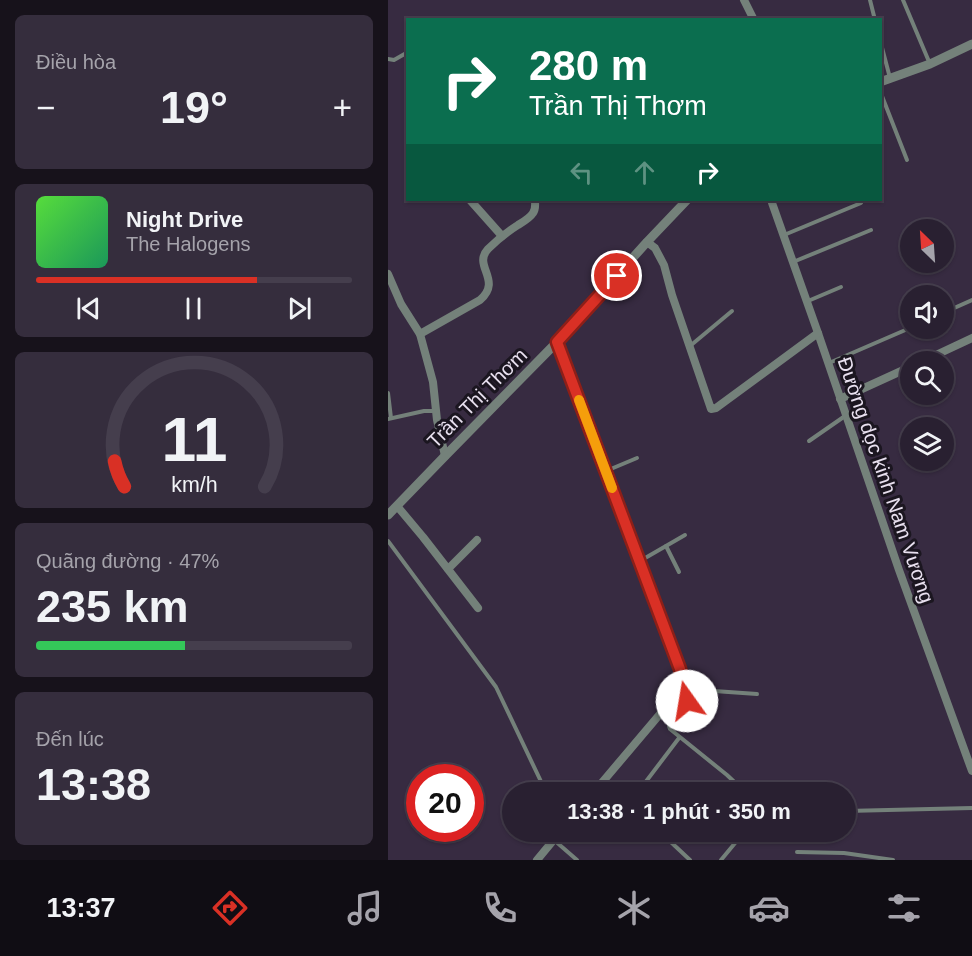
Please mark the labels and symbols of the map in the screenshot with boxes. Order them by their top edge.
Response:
north arrow [900,219,954,273]
pin [591,250,642,301]
street label: Trần Thị Thơm [423,344,531,452]
street label: Đường dọc kinh Nam Vương [833,354,939,606]
position arrow [655,669,719,733]
speed limit sign: 20 [406,764,484,842]

